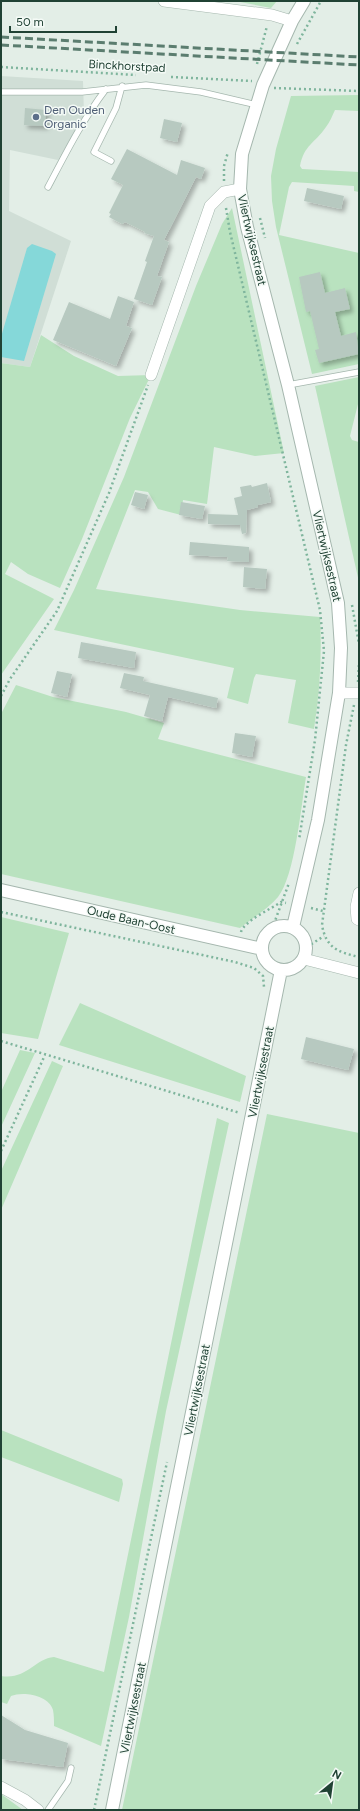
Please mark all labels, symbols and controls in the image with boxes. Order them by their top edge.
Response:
scale bar [10,8,116,34]
text: 50 m [16,15,44,29]
street label: Binckhorstpad [88,57,166,75]
place label: Den Ouden Organic [44,103,105,131]
marker: Den Ouden Organic [31,112,41,122]
street label: Vliertwijksestraat [235,193,269,287]
street label: Vliertwijksestraat [310,509,344,603]
street label: Oude Baan-Oost [85,903,177,937]
street label: Vliertwijksestraat [245,1024,277,1119]
street label: Vliertwijksestraat [181,1342,213,1437]
street label: Vliertwijksestraat [117,1660,149,1755]
north arrow [312,1763,352,1803]
text: N [330,1767,343,1782]

